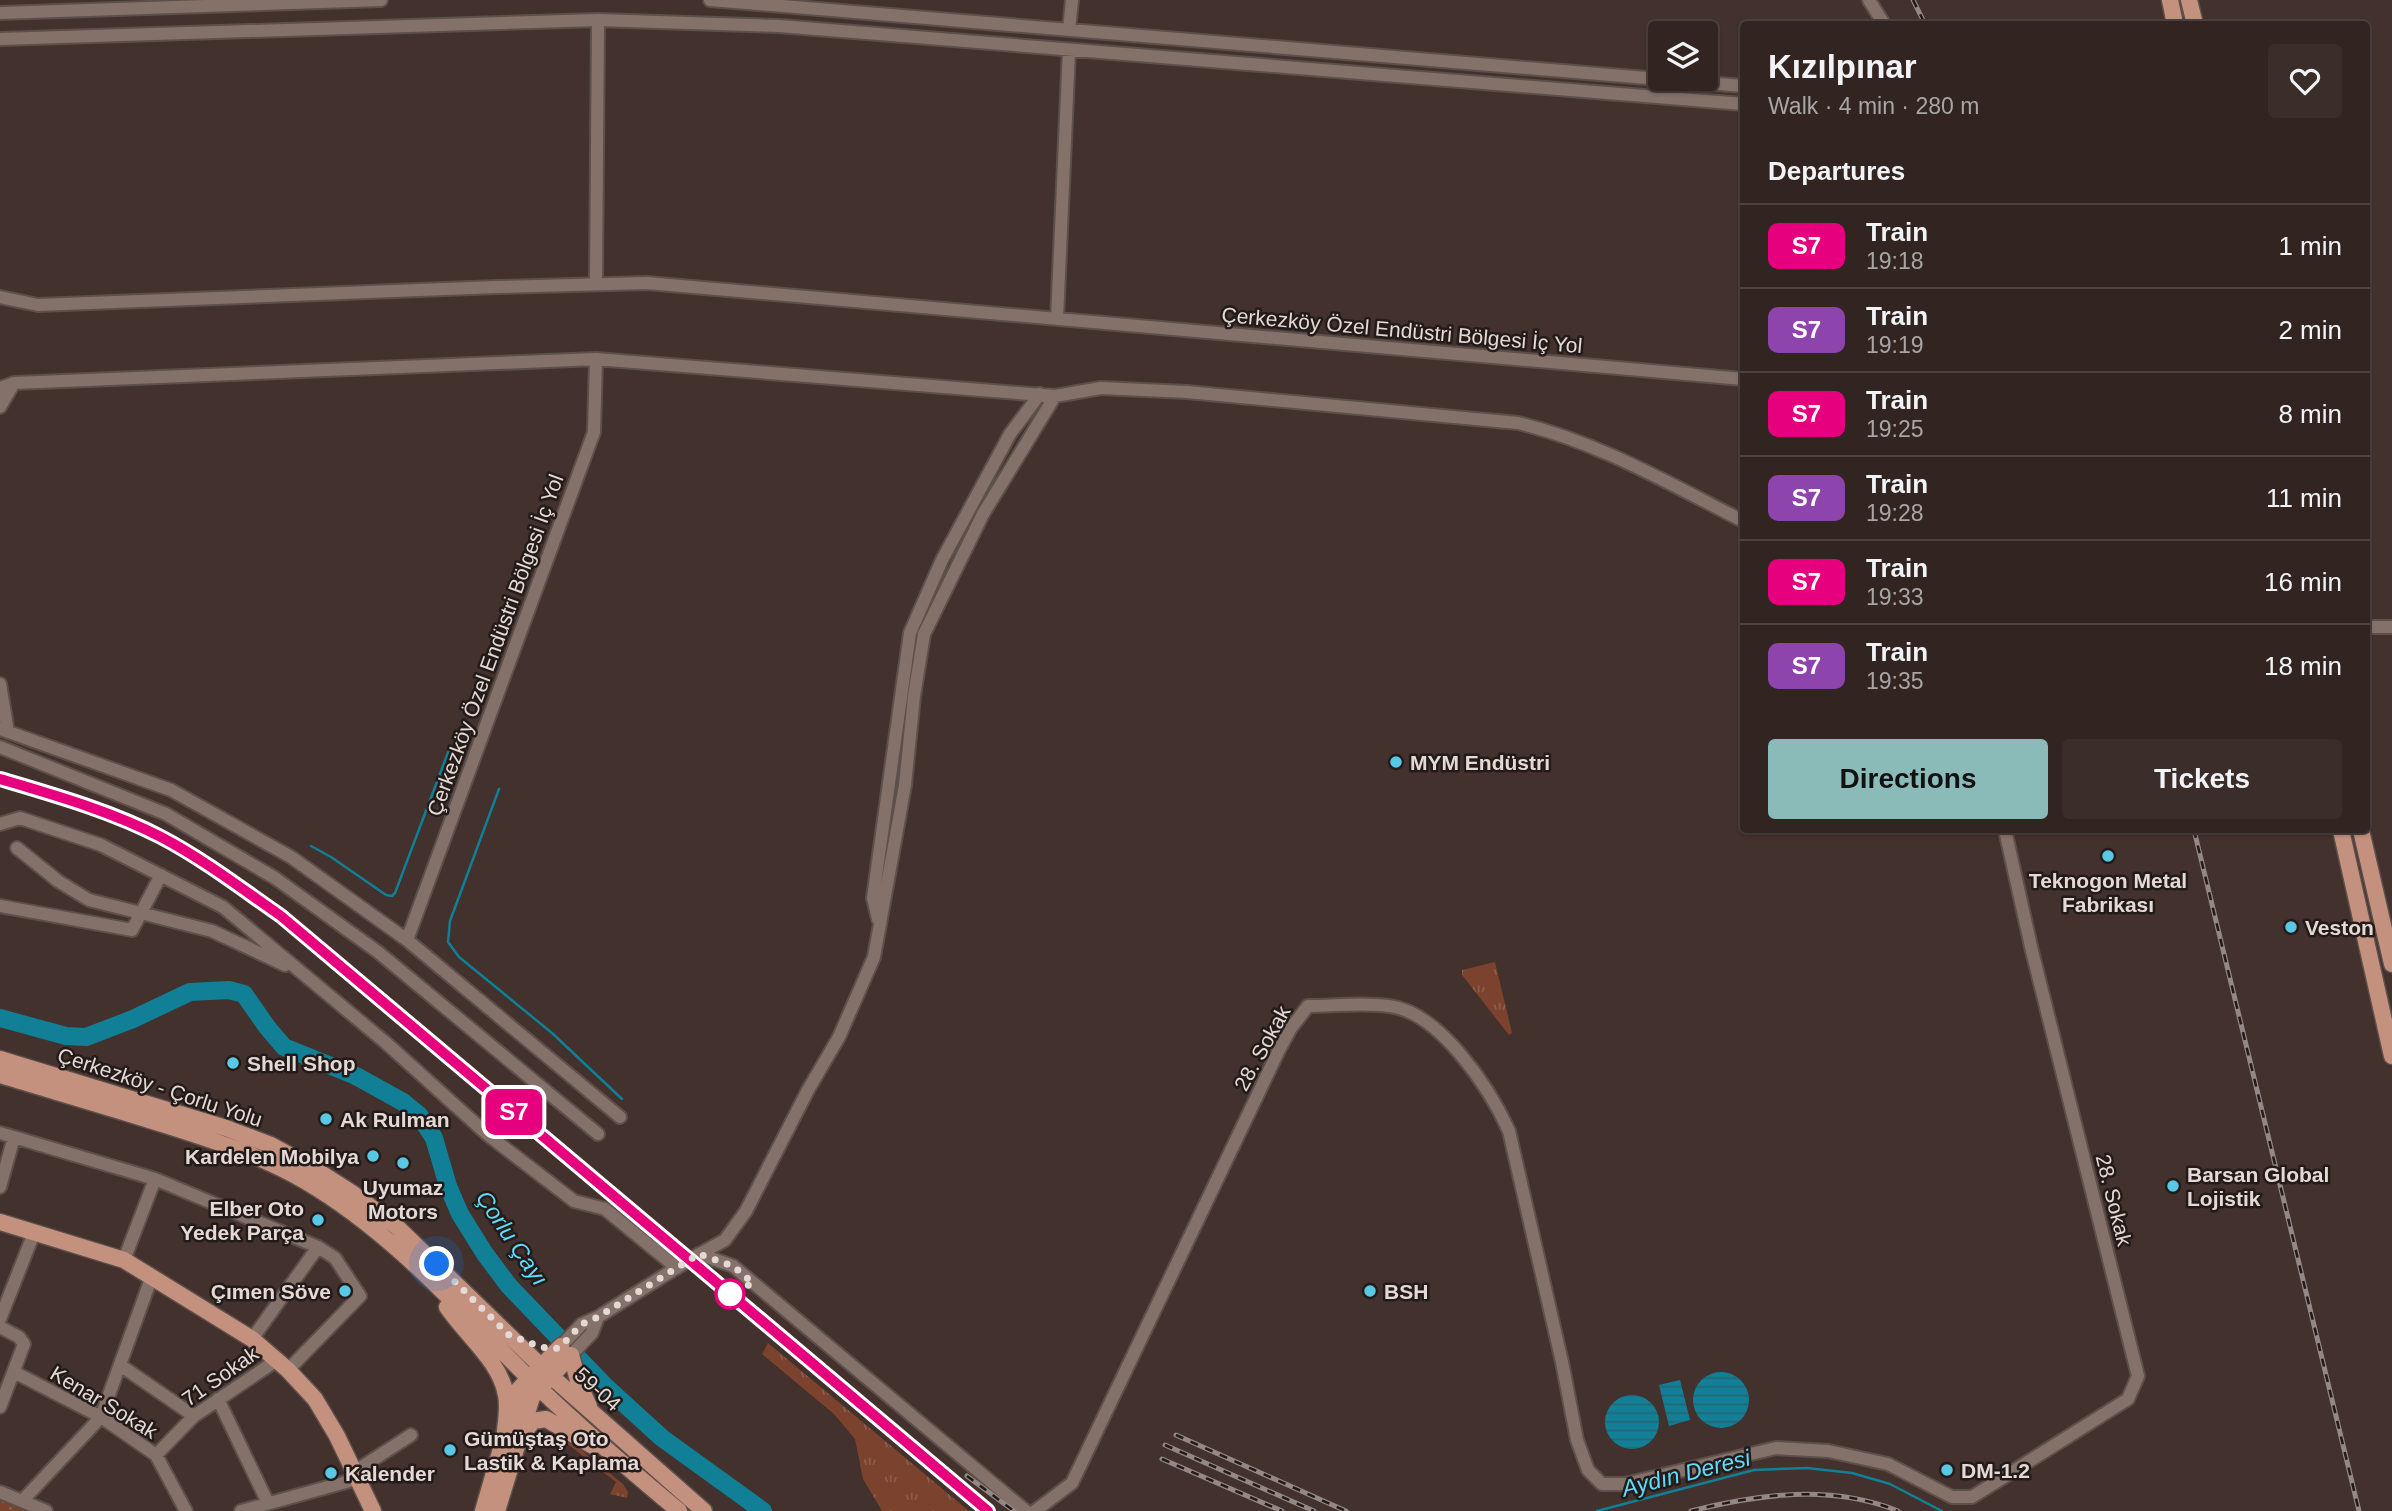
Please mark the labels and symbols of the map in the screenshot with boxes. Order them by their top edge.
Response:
street label: Çerkezköy Özel Endüstri Bölgesi İç Yol [1221,303,1583,357]
street label: Çerkezköy Özel Endüstri Bölgesi İç Yol [422,471,568,819]
place label: MYM Endüstri [1410,751,1550,774]
marker: MYM Endüstri [1388,754,1404,770]
marker: Teknogon Metal Fabrikası [2100,848,2116,864]
place label: Teknogon Metal Fabrikası [2029,869,2187,916]
place label: Veston [2305,916,2374,939]
marker: Veston [2283,919,2299,935]
street label: 28. Sokak [1229,1001,1295,1094]
street label: Çerkezköy - Çorlu Yolu [55,1043,265,1131]
place label: Shell Shop [247,1052,356,1075]
marker: Shell Shop [225,1055,241,1071]
line badge: S7 [482,1089,546,1135]
place label: Ak Rulman [340,1108,450,1131]
marker: Ak Rulman [318,1111,334,1127]
place label: Kardelen Mobilya [185,1145,359,1168]
marker: Kardelen Mobilya [365,1148,381,1164]
street label: 28. Sokak [2092,1152,2137,1249]
marker: Uyumaz Motors [395,1155,411,1171]
place label: Barsan Global Lojistik [2187,1163,2329,1210]
place label: Uyumaz Motors [363,1176,443,1223]
marker: Barsan Global Lojistik [2165,1178,2181,1194]
water label: Çorlu Çayı [471,1186,553,1290]
place label: Elber Oto Yedek Parça [180,1197,304,1244]
marker: Elber Oto Yedek Parça [310,1212,326,1228]
your location [419,1246,454,1281]
unlabelled marker [715,1279,745,1309]
place label: Çımen Söve [211,1280,331,1303]
place label: BSH [1384,1280,1428,1303]
marker: Çımen Söve [337,1283,353,1299]
marker: BSH [1362,1283,1378,1299]
street label: 71 Sokak [178,1341,263,1411]
street label: Kenar Sokak [47,1361,162,1443]
street label: 59-04 [570,1362,626,1416]
place label: Gümüştaş Oto Lastik & Kaplama [464,1427,639,1474]
marker: Gümüştaş Oto Lastik & Kaplama [442,1442,458,1458]
water label: Aydın Deresi [1617,1444,1754,1502]
place label: DM-1.2 [1961,1459,2030,1482]
place label: Kalender [345,1462,435,1485]
marker: DM-1.2 [1939,1462,1955,1478]
marker: Kalender [323,1465,339,1481]

